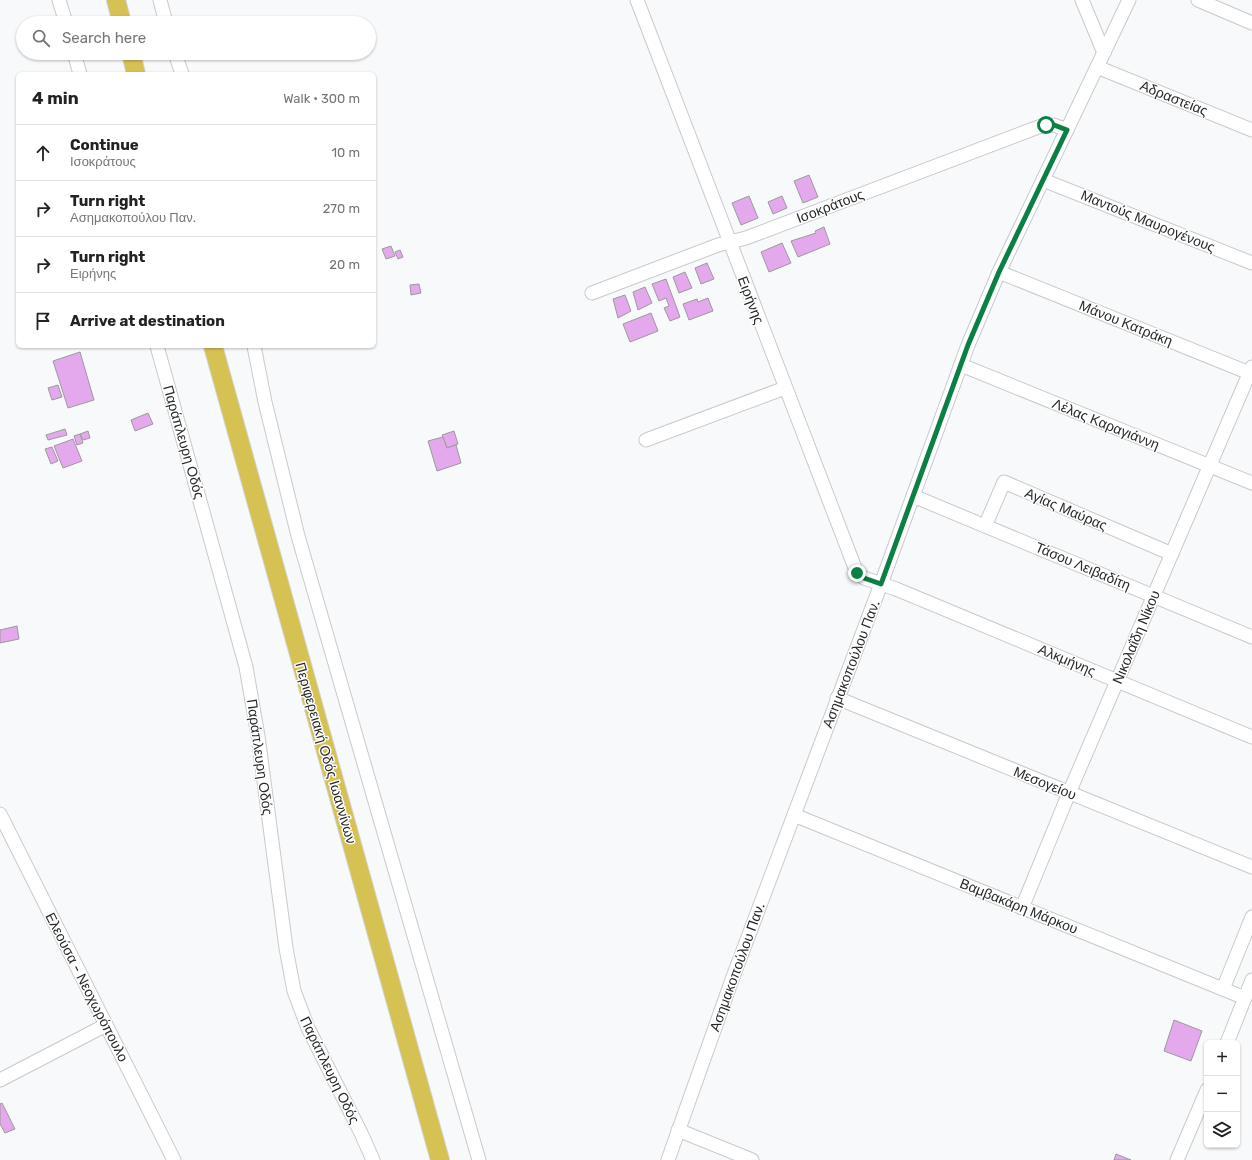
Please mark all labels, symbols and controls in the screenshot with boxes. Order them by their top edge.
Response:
search box [16,16,376,60]
icon: search [30,27,52,49]
text: Search here [62,29,146,47]
street label: Αδραστείας [1137,77,1210,120]
text: 4 min [32,88,79,108]
text: Walk · 300 m [283,91,360,106]
route start [1037,116,1055,134]
text: Continue [70,136,139,154]
icon: ahead [32,142,54,164]
text: 10 m [331,145,360,160]
text: Ισοκράτους [70,154,136,169]
street label: Ισοκράτους [794,186,867,227]
street label: Μαντούς Μαυρογένους [1078,187,1218,256]
text: Turn right [70,192,145,210]
icon: right [32,198,54,220]
text: 270 m [323,201,360,216]
text: Ασημακοπούλου Παν. [70,210,196,225]
text: Turn right [70,248,145,266]
icon: right [32,254,54,276]
text: 20 m [329,257,360,272]
text: Ειρήνης [70,266,116,281]
street label: Ειρήνης [734,274,767,327]
street label: Μάνου Κατράκη [1077,297,1175,350]
icon: arrive [32,310,54,332]
text: Arrive at destination [70,312,225,330]
street label: Παράπλευρη Οδός [159,383,208,501]
street label: Λέλας Καραγιάννη [1050,395,1162,454]
street label: Αγίας Μαύρας [1022,485,1110,535]
street label: Τάσου Λειβαδίτη [1033,539,1133,594]
route end [848,564,866,582]
street label: Νικολαΐδη Νίκου [1109,588,1164,687]
street label: Ασημακοπούλου Παν. [819,598,884,731]
street label: Αλκμήνης [1036,641,1098,680]
street label: Περιφερειακή Οδός Ιωαννίνων [291,660,360,846]
street label: Παράπλευρη Οδός [243,698,276,817]
street label: Μεσογείου [1011,763,1079,804]
street label: Βαμβακάρη Μάρκου [957,875,1080,938]
street label: Ασημακοπούλου Παν. [706,901,769,1034]
street label: Ελεούσα - Νεοχωρόπουλο [42,910,132,1065]
street label: Παράπλευρη Οδός [296,1014,363,1127]
map controls [1204,1040,1240,1148]
button: + [1204,1040,1240,1076]
button: − [1204,1076,1240,1112]
button: layers [1204,1112,1240,1148]

